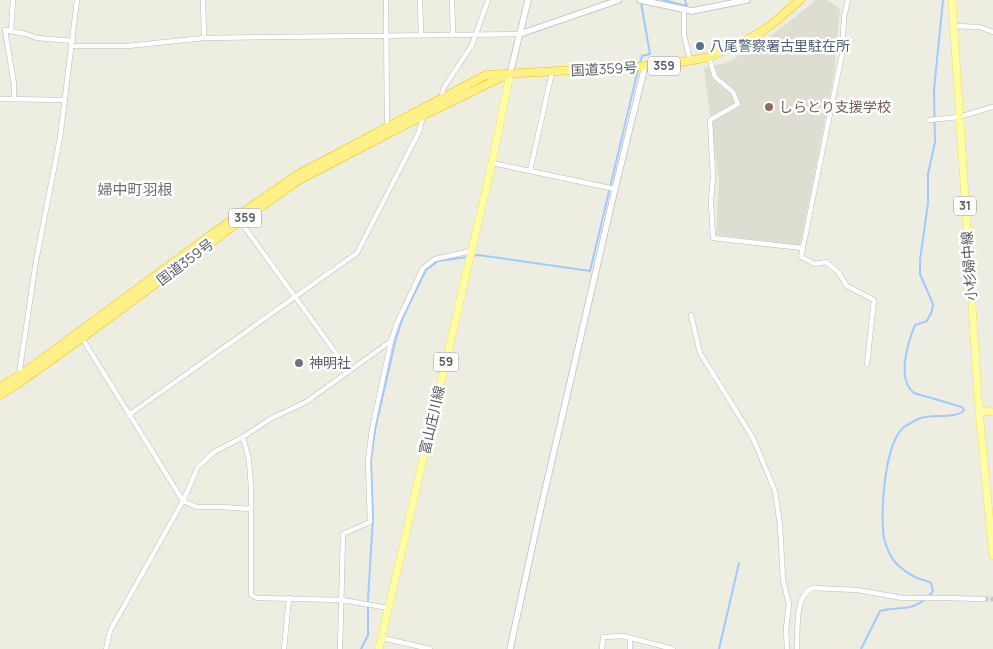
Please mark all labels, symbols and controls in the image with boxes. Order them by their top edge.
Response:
place label: 八尾警察署古里駐在所 [710,36,850,55]
marker: 八尾警察署古里駐在所 [694,40,706,52]
road number: 359 [648,56,680,76]
street label: 国道359号 [570,57,638,80]
place label: しらとり支援学校 [779,97,891,116]
marker: しらとり支援学校 [763,101,775,113]
district label: 婦中町羽根 [97,179,173,200]
road number: 31 [954,197,976,216]
road number: 359 [229,208,261,228]
street label: 小杉婦中線 [957,230,980,302]
street label: 国道359号 [152,234,217,289]
road number: 59 [434,352,458,372]
place label: 神明社 [309,353,351,372]
marker: 神明社 [293,357,305,369]
street label: 富山庄川線 [414,384,449,456]

